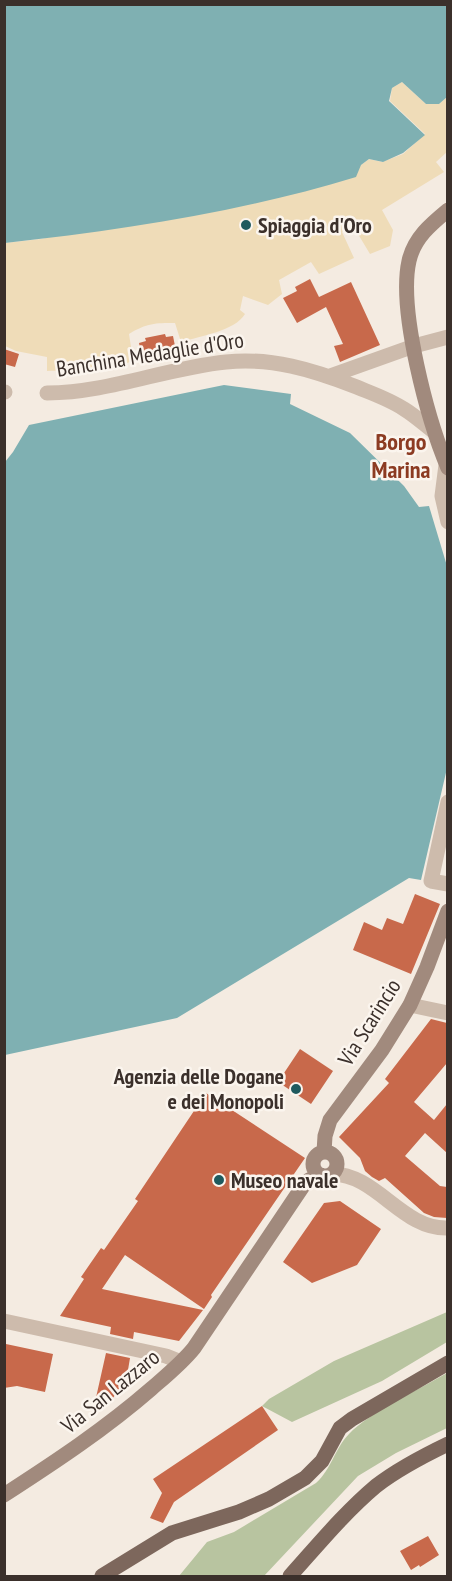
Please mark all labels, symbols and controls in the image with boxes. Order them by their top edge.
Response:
place label: Spiaggia d'Oro [258,211,372,239]
marker: Spiaggia d'Oro [239,218,253,232]
street label: Banchina Medaglie d'Oro [54,325,246,383]
district label: Borgo Marina [372,426,431,485]
street label: Via Scarincio [331,973,407,1071]
place label: Agenzia delle Dogane e dei Monopoli [113,1062,284,1115]
marker: Agenzia delle Dogane e dei Monopoli [289,1082,303,1096]
place label: Museo navale [231,1166,338,1194]
marker: Museo navale [212,1173,226,1187]
street label: Via San Lazzaro [54,1343,165,1440]

